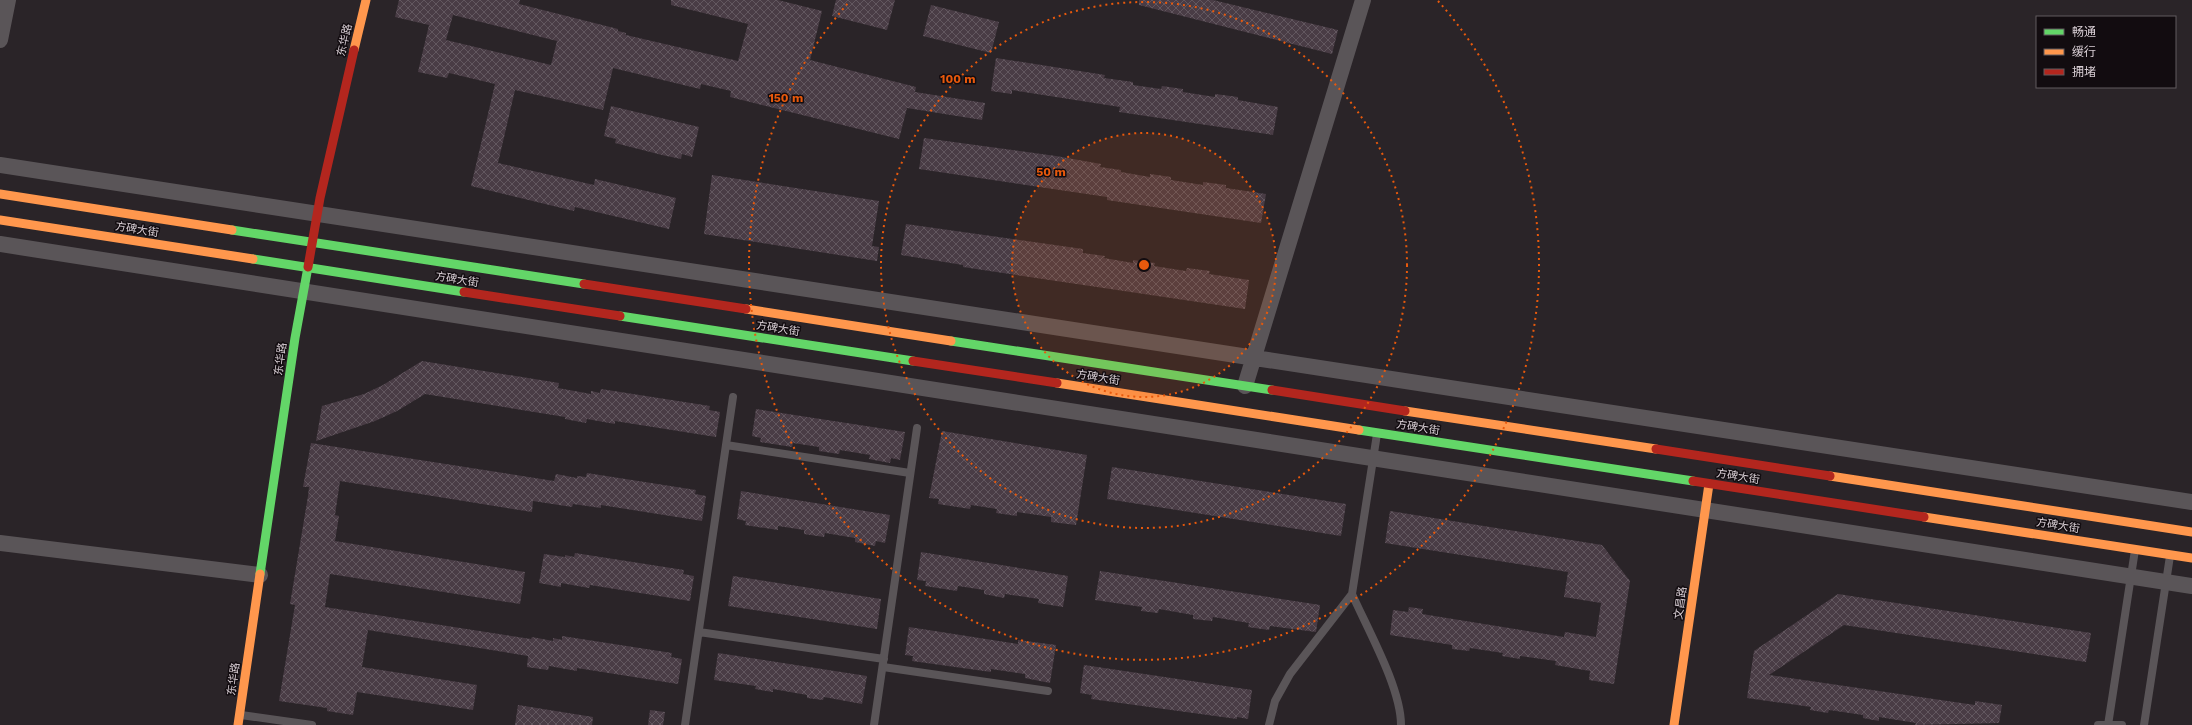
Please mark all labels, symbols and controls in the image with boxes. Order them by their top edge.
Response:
legend [2036,16,2176,88]
street label: 东华路 [334,23,355,58]
text: 畅通 [2072,25,2096,39]
text: 缓行 [2072,45,2096,59]
text: 拥堵 [2072,65,2096,79]
text: 100 m [940,72,976,86]
text: 150 m [769,91,803,105]
text: 50 m [1036,165,1066,179]
street label: 方碑大街 [114,220,160,239]
centre of rings [1137,258,1151,272]
street label: 方碑大街 [434,270,480,289]
street label: 方碑大街 [755,319,801,338]
street label: 东华路 [272,342,289,376]
street label: 方碑大街 [1075,368,1121,387]
street label: 方碑大街 [1395,418,1441,437]
street label: 方碑大街 [1715,467,1761,486]
street label: 方碑大街 [2035,516,2081,535]
street label: 文昌路 [1672,586,1689,620]
street label: 东华路 [225,662,242,696]

